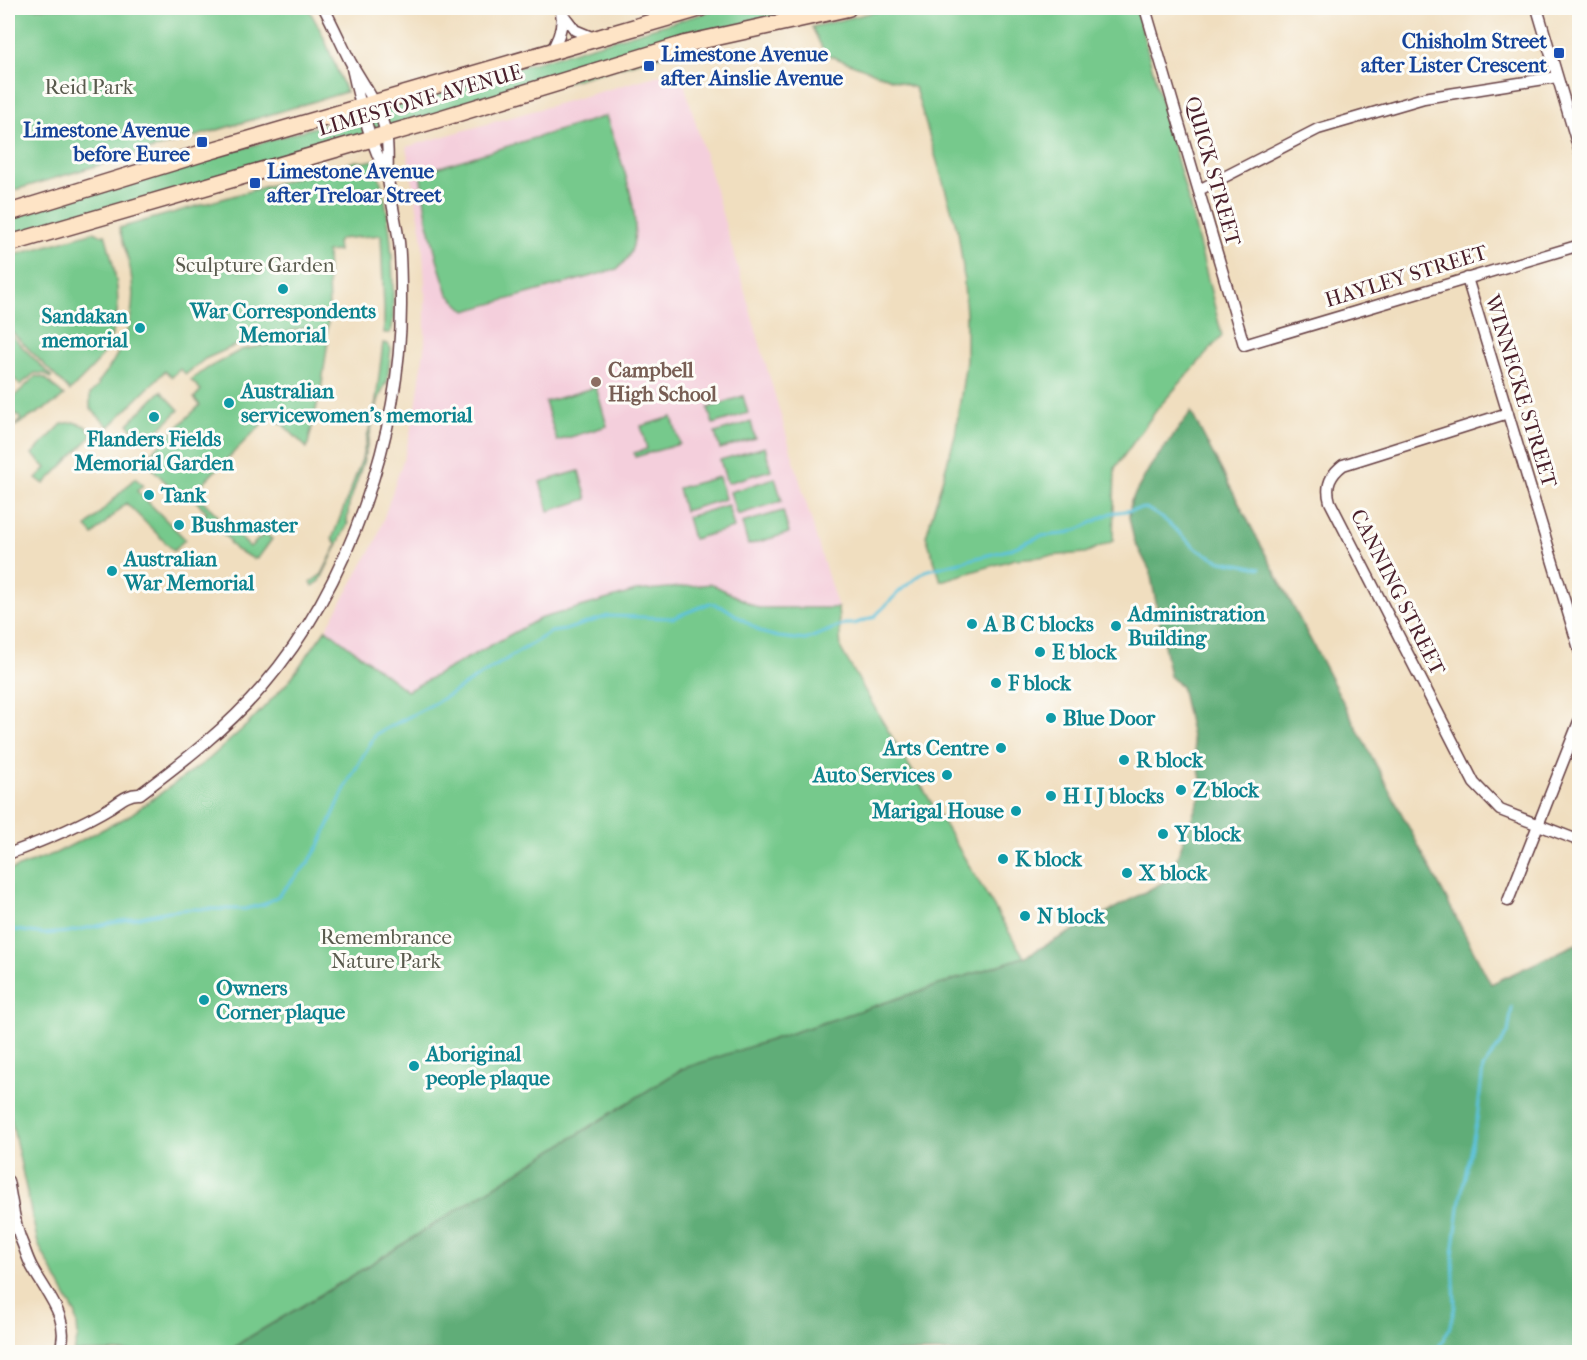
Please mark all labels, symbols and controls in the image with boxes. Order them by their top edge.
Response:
place label: Chisholm Street after Lister Crescent [1361,29,1548,77]
place label: Limestone Avenue after Ainslie Avenue [661,42,844,90]
marker: Chisholm Street after Lister Crescent [1552,46,1566,60]
street label: LIMESTONE AVENUE [315,59,525,141]
marker: Limestone Avenue after Ainslie Avenue [642,59,656,73]
park label: Reid Park [44,75,134,99]
street label: QUICK STREET [1180,94,1246,249]
place label: Limestone Avenue before Euree [23,118,191,166]
marker: Limestone Avenue before Euree [195,135,209,149]
place label: Limestone Avenue after Treloar Street [267,159,442,207]
marker: Limestone Avenue after Treloar Street [248,176,262,190]
street label: HAYLEY STREET [1322,240,1491,312]
park label: Sculpture Garden [175,253,335,277]
marker: War Correspondents Memorial [276,282,290,296]
street label: WINNECKE STREET [1480,291,1562,491]
place label: War Correspondents Memorial [189,299,376,347]
place label: Sandakan memorial [41,304,129,352]
marker: Sandakan memorial [133,321,147,335]
place label: Campbell High School [608,358,717,406]
marker: Campbell High School [589,375,603,389]
place label: Australian servicewomen's memorial [239,379,473,427]
marker: Australian servicewomen's memorial [222,396,236,410]
marker: Flanders Fields Memorial Garden [147,410,161,424]
place label: Flanders Fields Memorial Garden [73,427,235,475]
place label: Tank [160,483,207,507]
marker: Tank [142,488,156,502]
street label: CANNING STREET [1346,505,1451,680]
place label: Bushmaster [191,513,299,537]
marker: Bushmaster [172,518,186,532]
place label: Australian War Memorial [122,547,254,595]
marker: Australian War Memorial [105,564,119,578]
place label: Administration Building [1126,602,1266,650]
place label: A B C blocks [982,612,1094,636]
marker: A B C blocks [965,617,979,631]
marker: Administration Building [1109,619,1123,633]
place label: E block [1052,640,1118,664]
marker: E block [1033,645,1047,659]
place label: F block [1007,671,1072,695]
marker: F block [989,676,1003,690]
place label: Blue Door [1063,706,1156,730]
marker: Blue Door [1044,711,1058,725]
place label: Arts Centre [881,736,990,760]
marker: Arts Centre [994,741,1008,755]
place label: R block [1136,748,1204,772]
marker: R block [1117,753,1131,767]
place label: Auto Services [811,763,935,787]
marker: Auto Services [940,768,954,782]
place label: Z block [1193,778,1260,802]
marker: Z block [1174,783,1188,797]
place label: H I J blocks [1063,784,1164,808]
marker: H I J blocks [1044,789,1058,803]
place label: Marigal House [871,799,1005,823]
marker: Marigal House [1009,804,1023,818]
place label: Y block [1174,822,1242,846]
marker: Y block [1156,827,1170,841]
place label: K block [1015,847,1083,871]
marker: K block [996,852,1010,866]
place label: X block [1138,861,1208,885]
marker: X block [1120,866,1134,880]
place label: N block [1037,904,1106,928]
marker: N block [1018,909,1032,923]
park label: Remembrance Nature Park [320,925,452,973]
place label: Owners Corner plaque [216,976,346,1024]
marker: Owners Corner plaque [197,993,211,1007]
place label: Aboriginal people plaque [424,1042,551,1090]
marker: Aboriginal people plaque [407,1059,421,1073]

